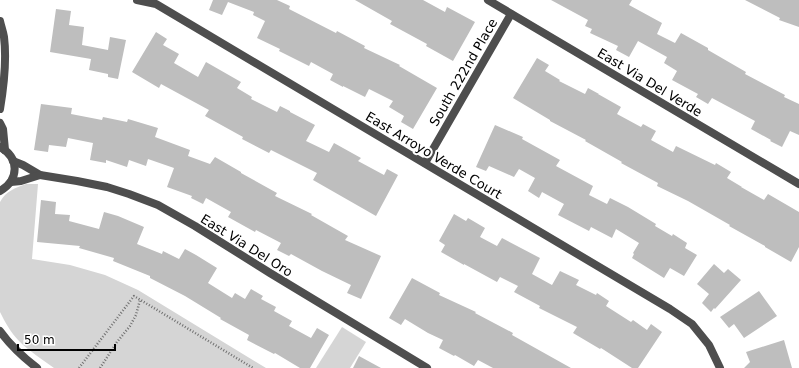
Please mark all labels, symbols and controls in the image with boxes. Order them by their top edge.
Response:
street label: South 222nd Place [426,16,500,129]
street label: East Via Del Verde [595,45,705,120]
street label: East Arroyo Verde Court [363,109,504,202]
street label: East Via Del Oro [198,211,295,280]
scale bar [18,326,115,352]
text: 50 m [24,333,55,347]

